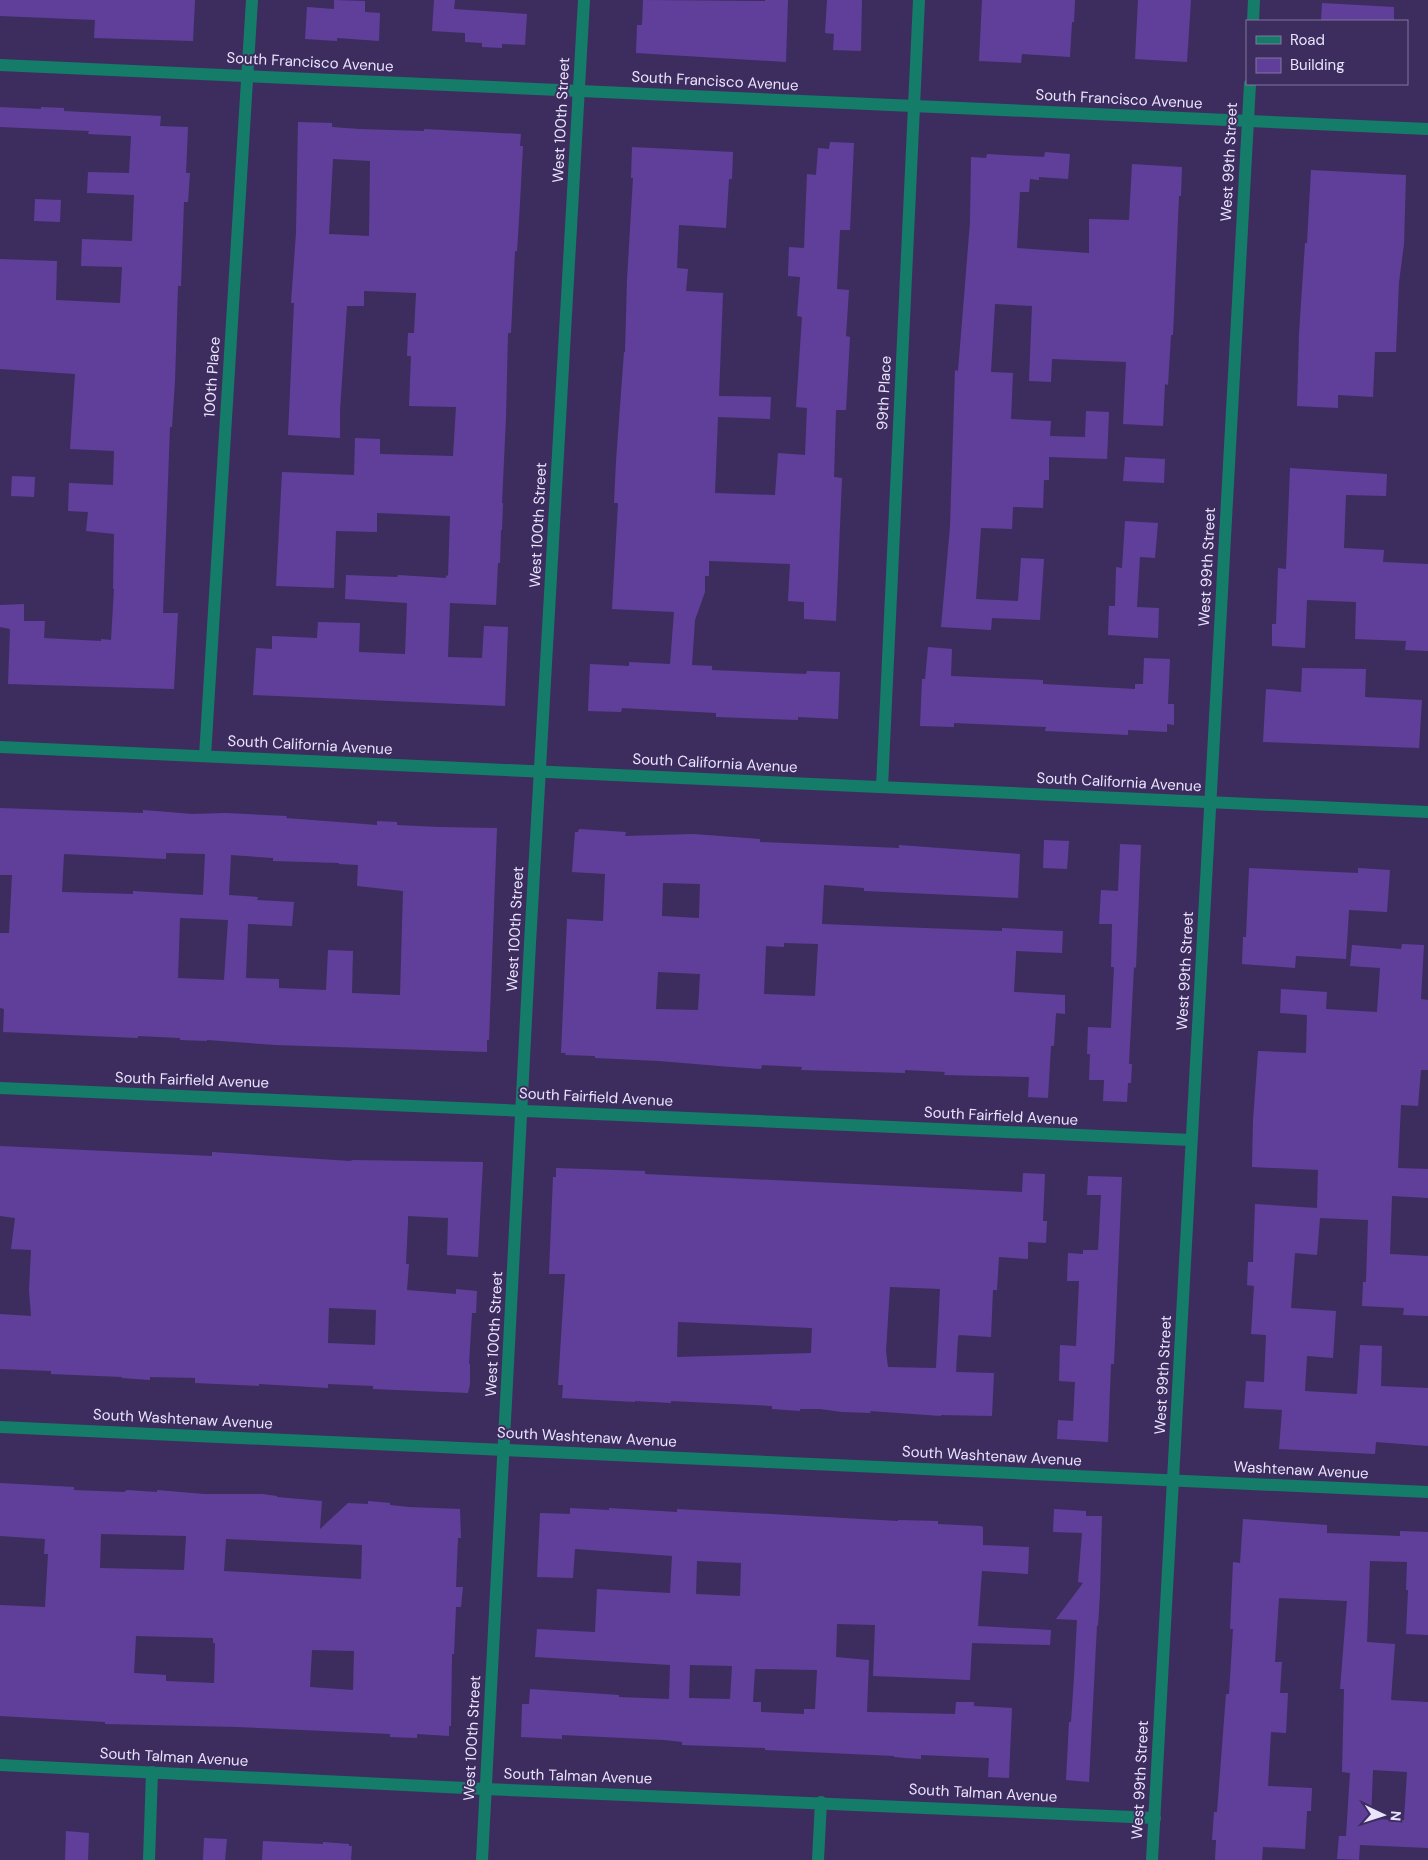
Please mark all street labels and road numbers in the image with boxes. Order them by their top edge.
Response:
street label: South Francisco Avenue [226,48,394,76]
street label: West 100th Street [548,57,574,183]
street label: South Francisco Avenue [631,67,799,95]
street label: South Francisco Avenue [1035,85,1203,113]
street label: West 99th Street [1216,102,1242,222]
street label: 100th Place [199,336,225,418]
street label: 99th Place [872,355,896,431]
street label: West 100th Street [525,462,551,588]
street label: West 99th Street [1194,507,1220,627]
street label: South California Avenue [227,731,393,759]
street label: South California Avenue [632,749,798,777]
street label: South California Avenue [1036,768,1202,796]
street label: West 100th Street [502,866,528,992]
street label: West 99th Street [1172,911,1198,1031]
street label: South Fairfield Avenue [115,1067,269,1093]
street label: South Fairfield Avenue [518,1083,674,1111]
street label: South Fairfield Avenue [923,1102,1079,1130]
street label: West 100th Street [481,1271,507,1397]
street label: West 99th Street [1150,1315,1176,1435]
street label: South Washtenaw Avenue [93,1404,273,1434]
street label: South Washtenaw Avenue [497,1422,677,1452]
street label: South Washtenaw Avenue [902,1441,1082,1471]
street label: Washtenaw Avenue [1233,1456,1369,1484]
street label: West 100th Street [459,1675,485,1801]
street label: West 99th Street [1127,1720,1153,1840]
street label: South Talman Avenue [99,1743,249,1771]
street label: South Talman Avenue [503,1763,653,1789]
street label: South Talman Avenue [908,1779,1058,1807]

